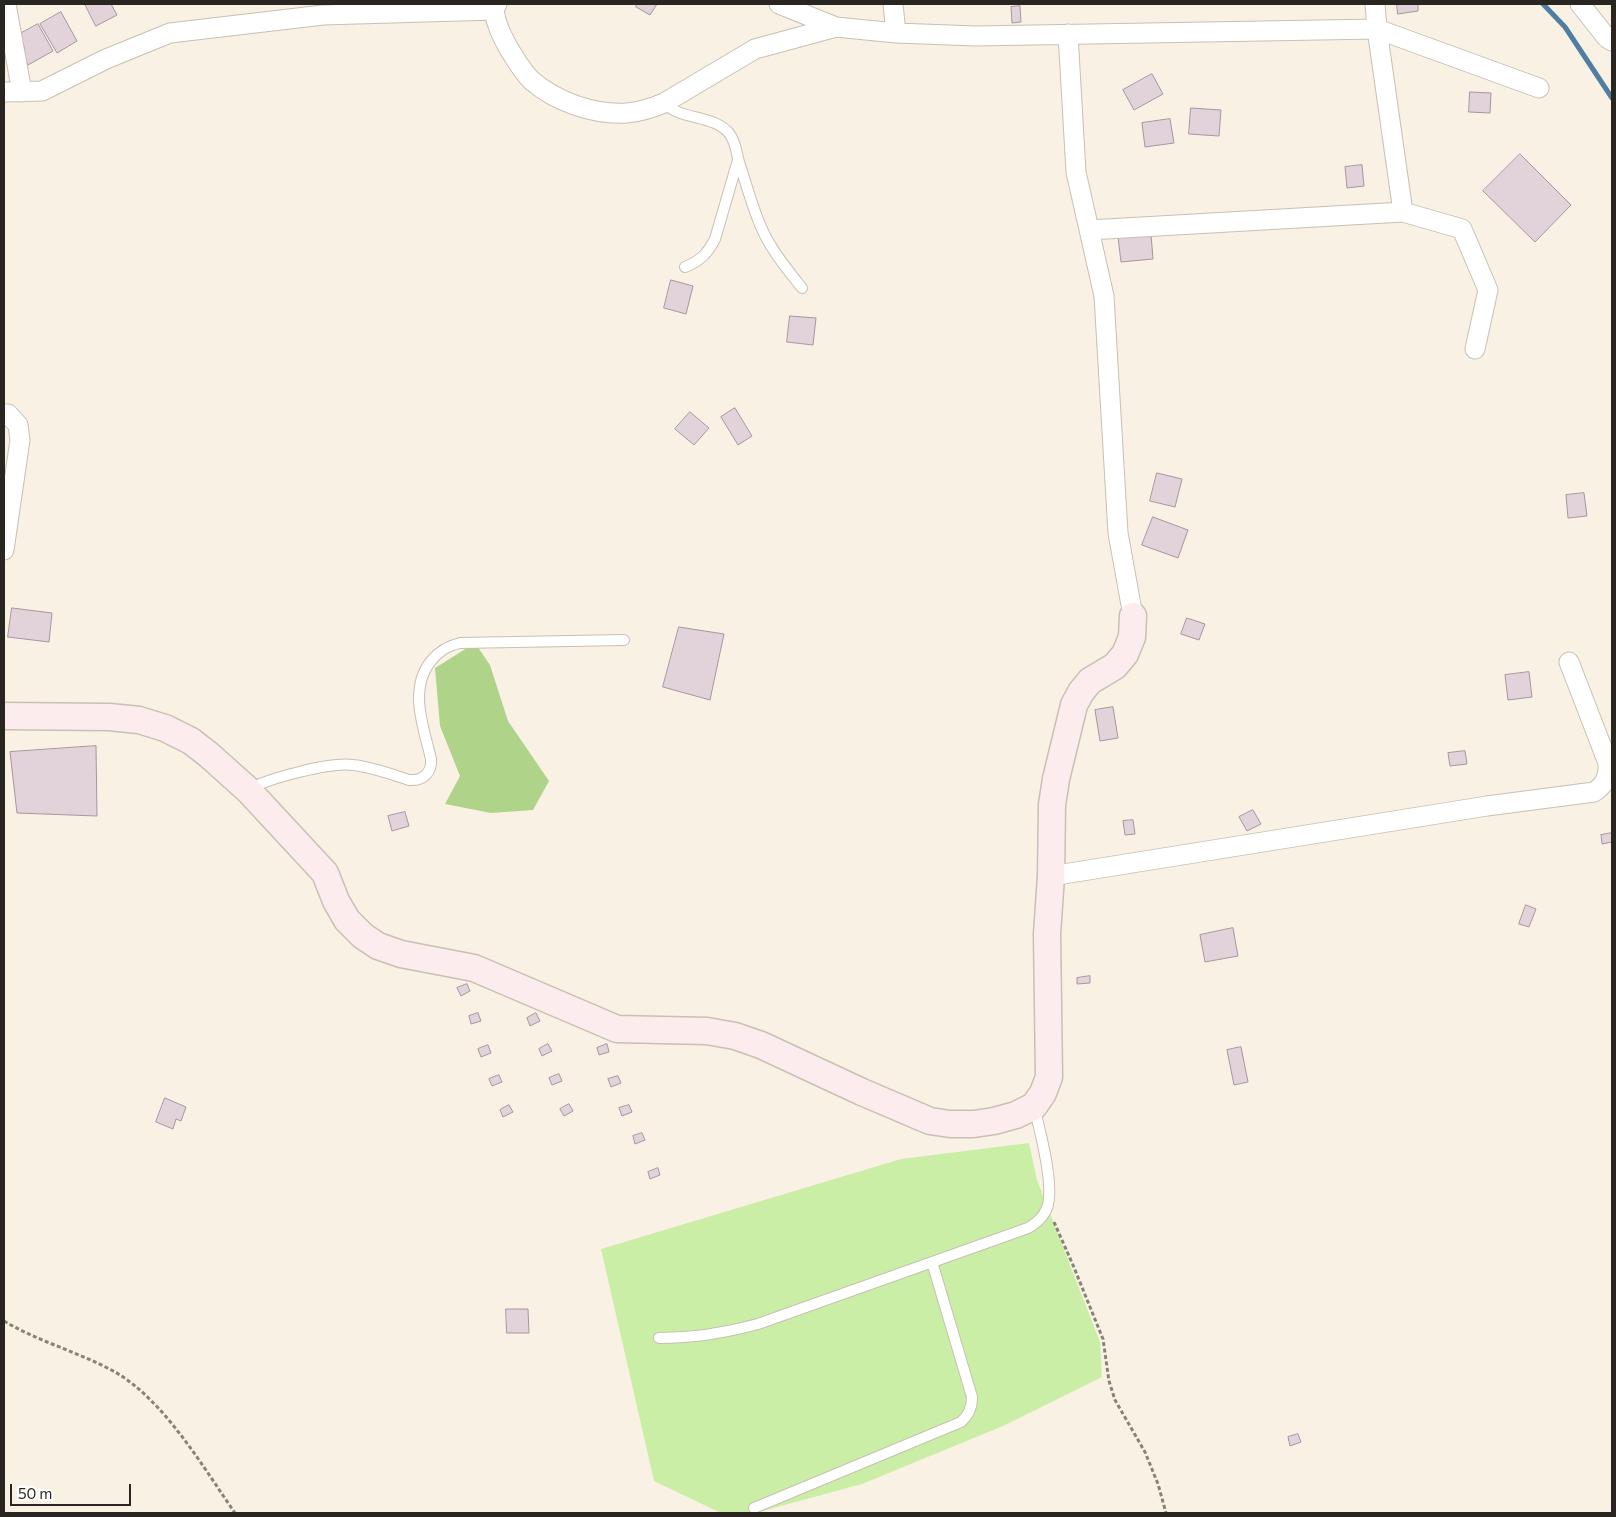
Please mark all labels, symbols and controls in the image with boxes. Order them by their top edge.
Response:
scale bar [12,1474,134,1506]
text: 50 m [18,1484,52,1502]

